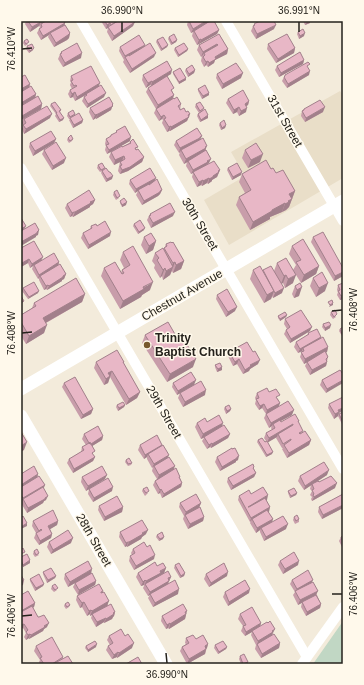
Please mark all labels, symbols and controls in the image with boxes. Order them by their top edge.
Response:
text: 36.990°N [101,5,143,16]
text: 36.991°N [278,5,320,16]
text: 76.410°W [6,26,17,71]
street label: 31st Street [264,92,306,150]
street label: 30th Street [179,195,221,253]
street label: Chestnut Avenue [139,266,225,324]
text: 76.408°W [348,287,359,332]
text: 76.408°W [6,310,17,355]
place label: Trinity Baptist Church [155,331,241,359]
marker: Trinity Baptist Church [142,340,152,350]
street label: 29th Street [143,383,185,441]
street label: 28th Street [73,511,115,569]
text: 76.406°W [348,571,359,616]
text: 76.406°W [6,593,17,638]
text: 36.990°N [146,669,188,680]

